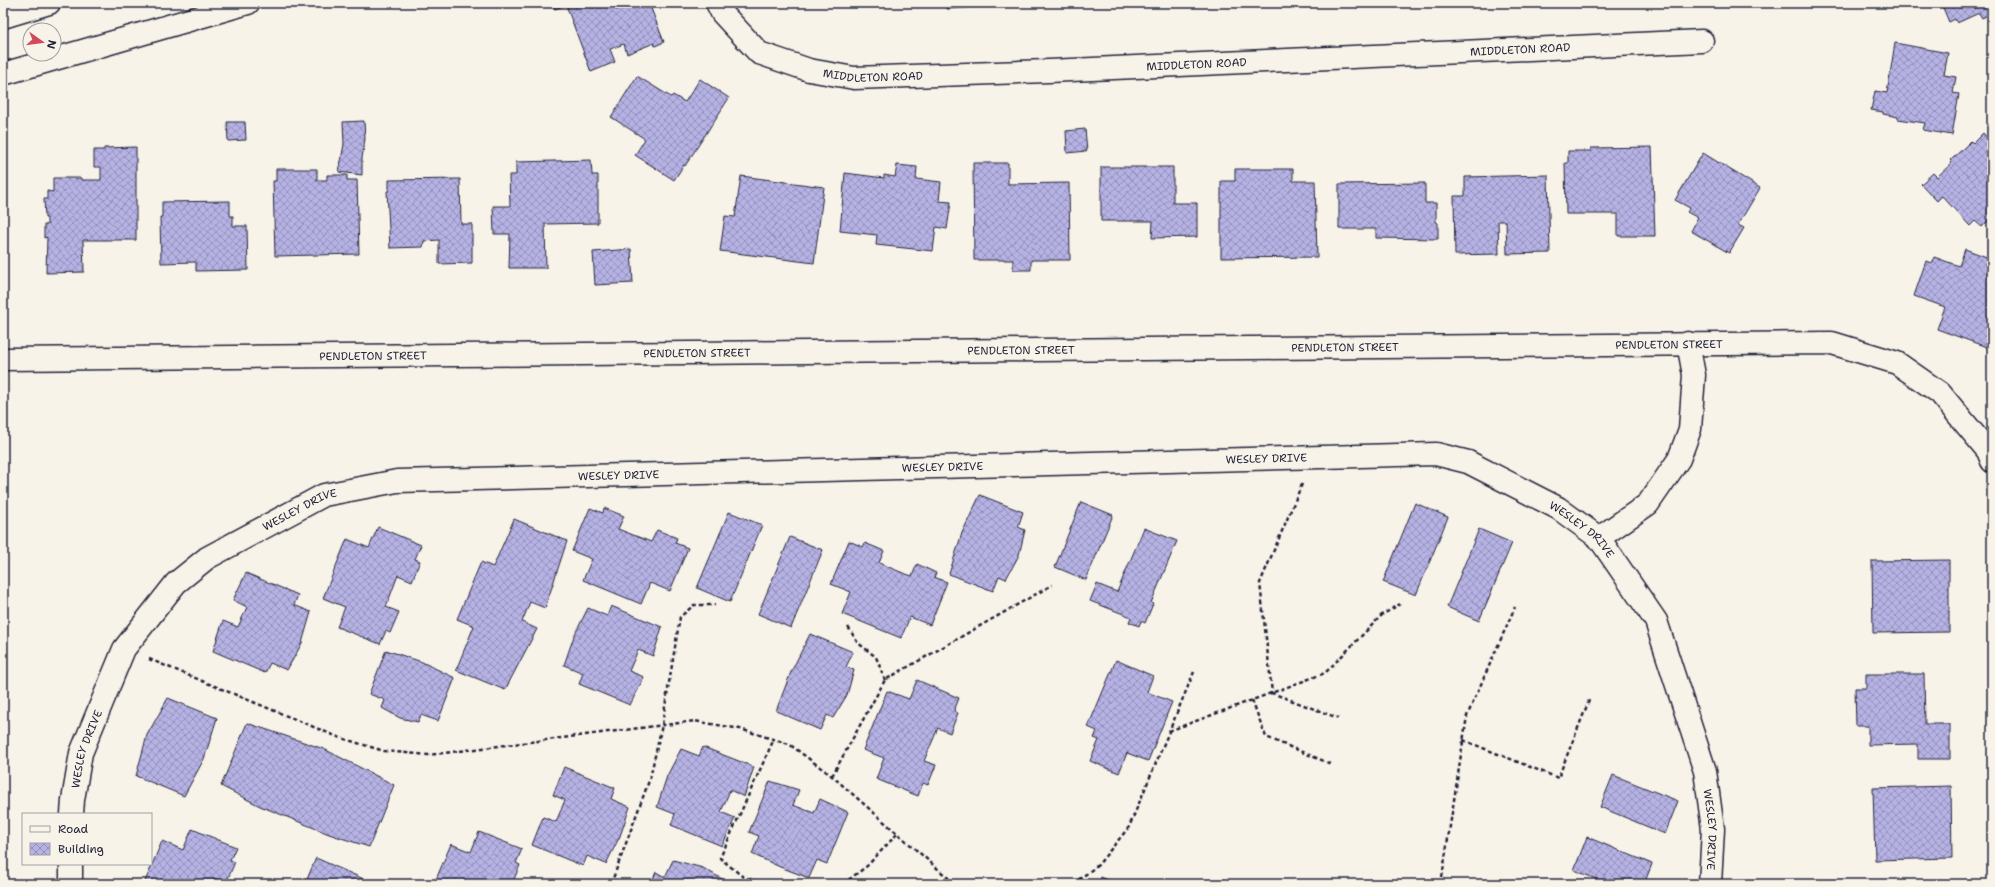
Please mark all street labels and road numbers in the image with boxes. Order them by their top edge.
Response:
street label: MIDDLETON ROAD [1470,40,1571,59]
street label: MIDDLETON ROAD [1146,54,1247,74]
street label: MIDDLETON ROAD [822,65,923,85]
street label: PENDLETON STREET [1615,336,1723,352]
street label: PENDLETON STREET [1291,339,1399,355]
street label: PENDLETON STREET [967,342,1075,358]
street label: PENDLETON STREET [643,345,751,361]
street label: PENDLETON STREET [319,348,427,364]
street label: WESLEY DRIVE [1225,450,1307,467]
street label: WESLEY DRIVE [902,458,984,475]
street label: WESLEY DRIVE [578,467,660,484]
street label: WESLEY DRIVE [260,485,338,534]
street label: WESLEY DRIVE [1547,497,1618,561]
street label: WESLEY DRIVE [68,707,106,789]
street label: WESLEY DRIVE [1700,788,1721,871]

